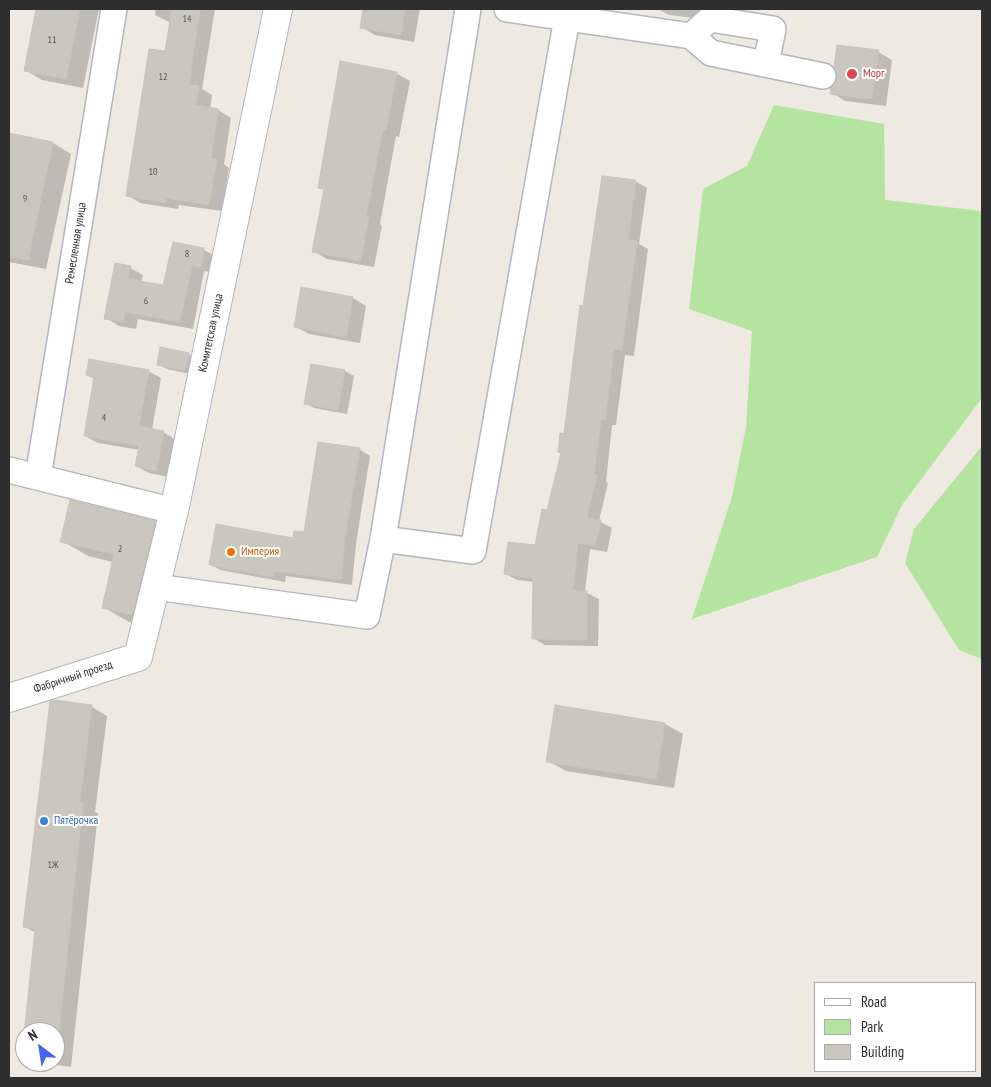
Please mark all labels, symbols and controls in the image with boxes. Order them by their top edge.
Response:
house number: 14 [183,13,191,25]
house number: 11 [48,34,56,46]
marker: Морг [845,67,859,81]
place label: Морг [863,67,885,81]
house number: 12 [159,71,167,83]
house number: 10 [149,166,157,178]
house number: 9 [23,193,27,205]
street label: Ремесленная улица [62,201,90,285]
house number: 8 [185,248,189,260]
street label: Комитетская улица [196,292,226,374]
house number: 6 [144,295,148,307]
house number: 4 [102,412,106,424]
house number: 2 [118,543,122,555]
place label: Империя [241,545,279,559]
marker: Империя [225,546,237,558]
street label: Фабричный проезд [32,657,114,697]
place label: Пятёрочка [54,814,98,828]
marker: Пятёрочка [38,815,50,827]
house number: 1Ж [47,859,59,871]
legend [814,982,976,1072]
text: Road [861,992,887,1011]
text: Park [861,1017,883,1036]
north arrow [15,1022,65,1072]
text: N [25,1025,41,1045]
text: Building [861,1042,904,1061]

